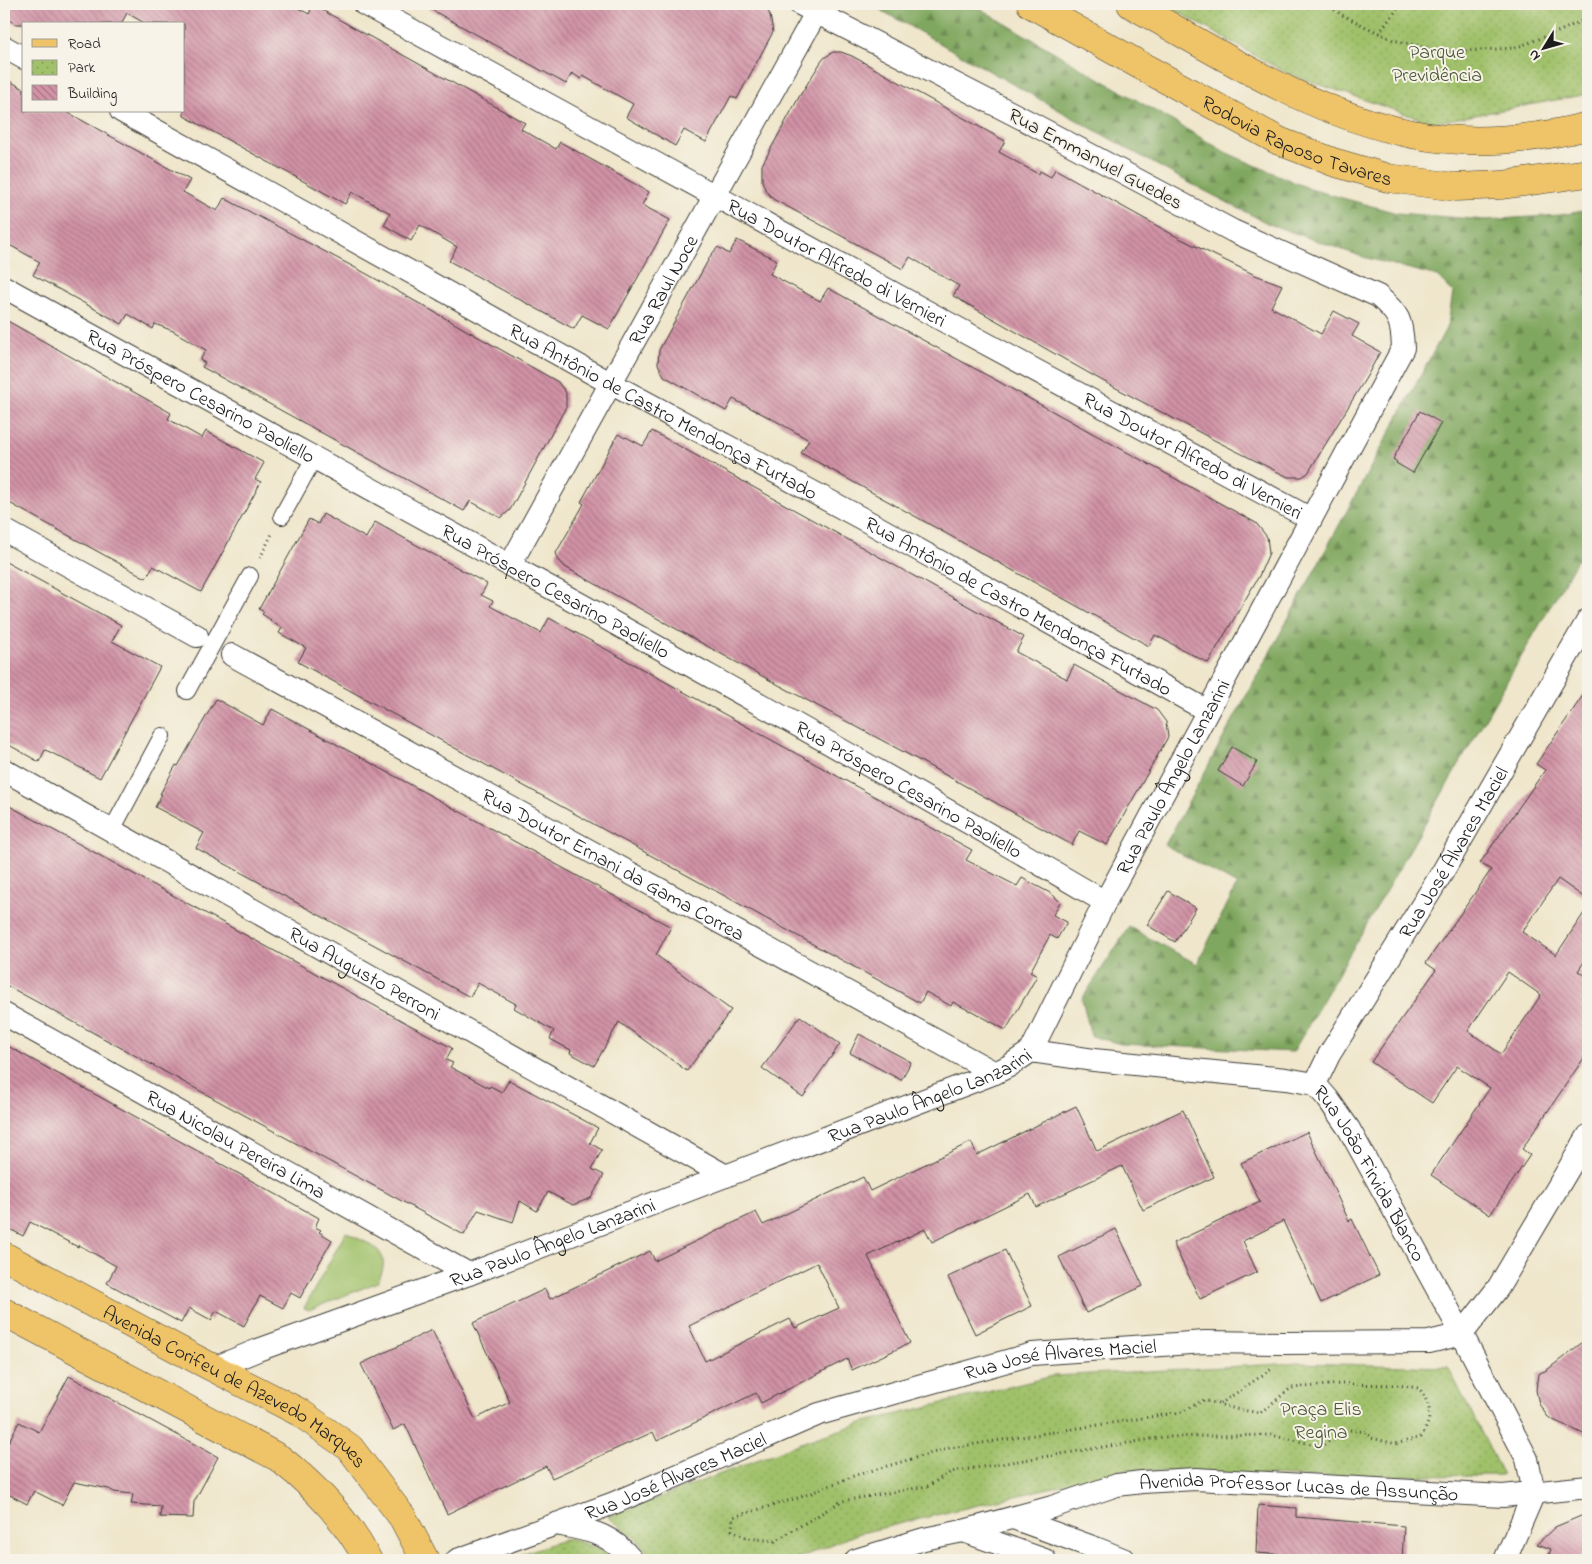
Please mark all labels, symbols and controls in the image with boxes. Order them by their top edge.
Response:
legend [22,22,185,112]
north arrow [1520,22,1570,72]
text: Road [68,33,101,55]
park label: Parque Previdência [1392,39,1482,91]
text: N [1524,45,1546,65]
text: Park [68,57,96,79]
text: Building [67,83,117,106]
street label: Rodovia Raposo Tavares [1195,89,1395,195]
street label: Rua Emmanuel Guedes [1002,102,1187,219]
street label: Rua Doutor Alfredo di Vernieri [721,193,951,336]
street label: Rua Raul Noce [623,230,707,351]
street label: Rua Antônio de Castro Mendonça Furtado [503,317,822,509]
street label: Rua Próspero Cesarino Paoliello [80,323,319,472]
street label: Rua Doutor Alfredo di Vernieri [1077,386,1307,529]
street label: Rua Antônio de Castro Mendonça Furtado [859,511,1176,705]
street label: Rua Próspero Cesarino Paoliello [435,518,674,668]
street label: Rua Paulo Ângelo Lanzarini [1110,675,1239,881]
street label: Rua Próspero Cesarino Paoliello [789,715,1027,867]
street label: Rua José Álvares Maciel [1393,762,1517,945]
street label: Rua Doutor Ernani da Gama Correa [476,782,749,950]
street label: Rua Augusto Perroni [282,921,445,1029]
street label: Rua Paulo Ângelo Lanzarini [824,1042,1039,1152]
street label: Rua João Firvida Blanco [1305,1080,1431,1268]
street label: Rua Nicolau Pereira Lima [140,1084,330,1208]
street label: Rua Paulo Ângelo Lanzarini [446,1192,660,1297]
street label: Avenida Corifeu de Azevedo Marques [97,1300,372,1475]
street label: Rua José Álvares Maciel [961,1333,1158,1389]
park label: Praça Elis Regina [1280,1396,1362,1449]
street label: Rua José Álvares Maciel [581,1426,772,1529]
street label: Avenida Professor Lucas de Assunção [1139,1467,1459,1511]

